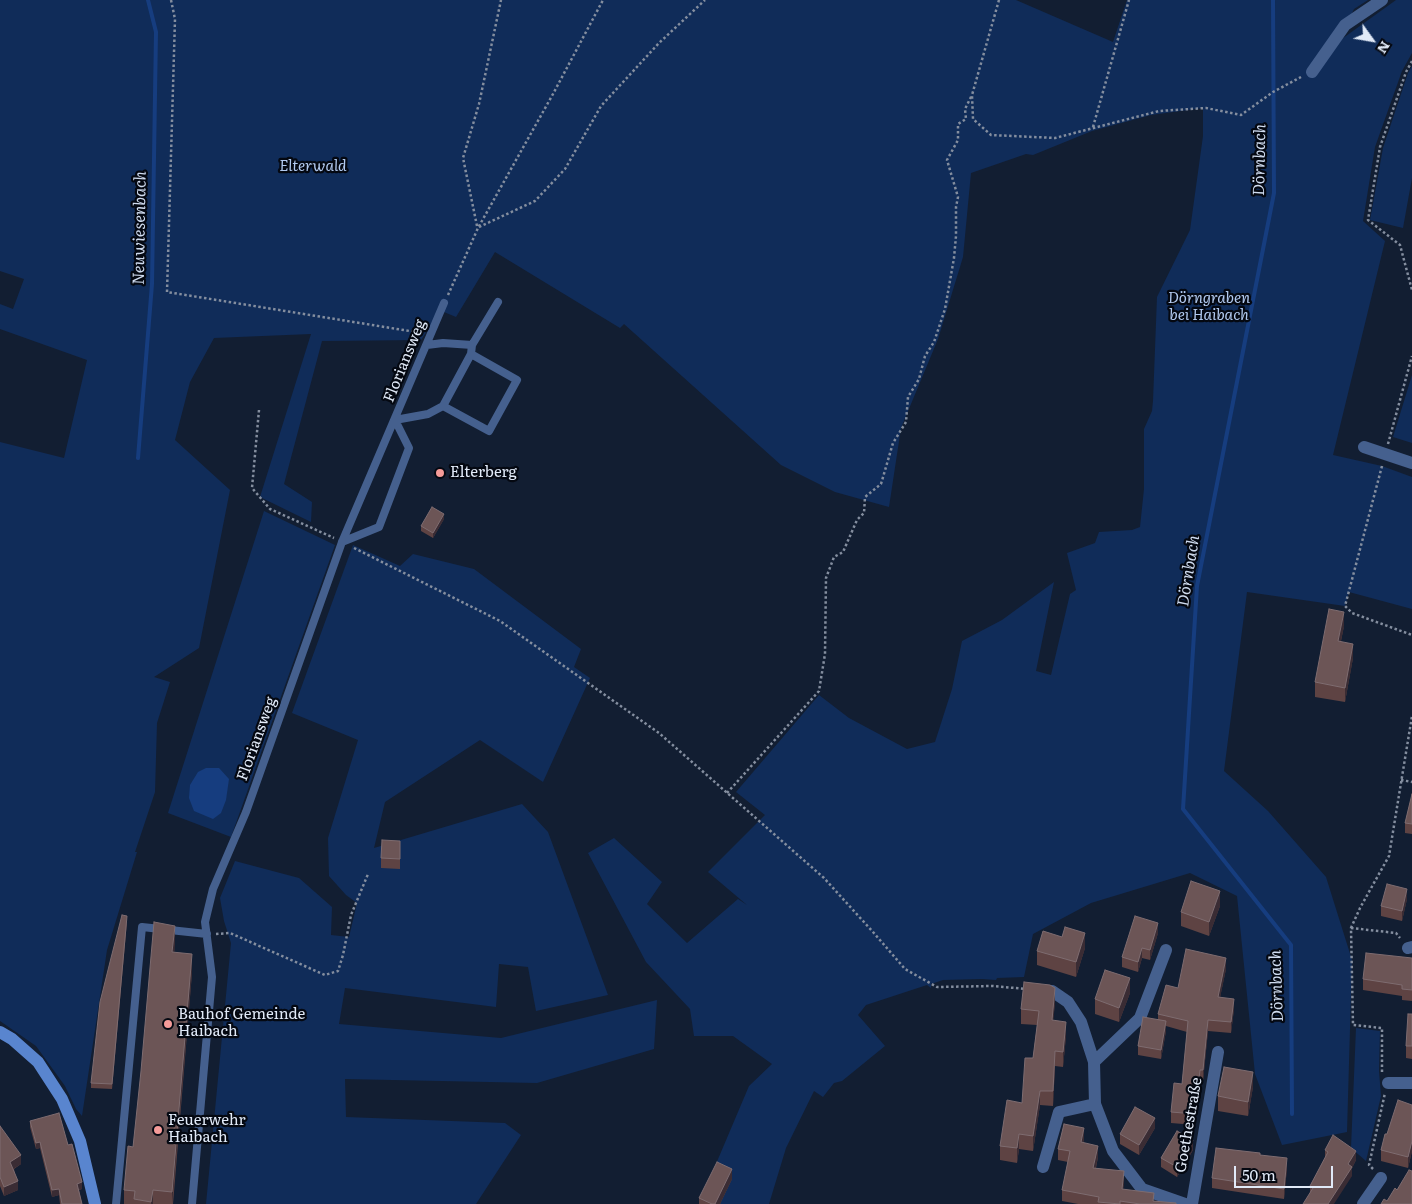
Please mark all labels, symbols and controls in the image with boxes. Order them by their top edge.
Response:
north arrow [1347,15,1397,65]
text: N [1373,38,1396,58]
water label: Dörnbach [1250,124,1270,196]
park label: Elterwald [279,158,347,176]
water label: Neuwiesenbach [129,171,151,285]
park label: Dörngraben bei Haibach [1168,290,1250,325]
street label: Floriansweg [380,317,430,405]
place label: Elterberg [450,464,517,482]
marker: Elterberg [434,467,446,479]
water label: Dörnbach [1174,534,1204,608]
street label: Floriansweg [234,695,280,783]
water label: Dörnbach [1266,950,1288,1022]
place label: Bauhof Gemeinde Haibach [178,1006,305,1041]
marker: Bauhof Gemeinde Haibach [162,1018,174,1030]
street label: Goethestraße [1172,1076,1206,1174]
place label: Feuerwehr Haibach [168,1112,246,1147]
marker: Feuerwehr Haibach [152,1124,164,1136]
scale bar [1237,1156,1336,1188]
text: 50 m [1242,1163,1276,1186]

